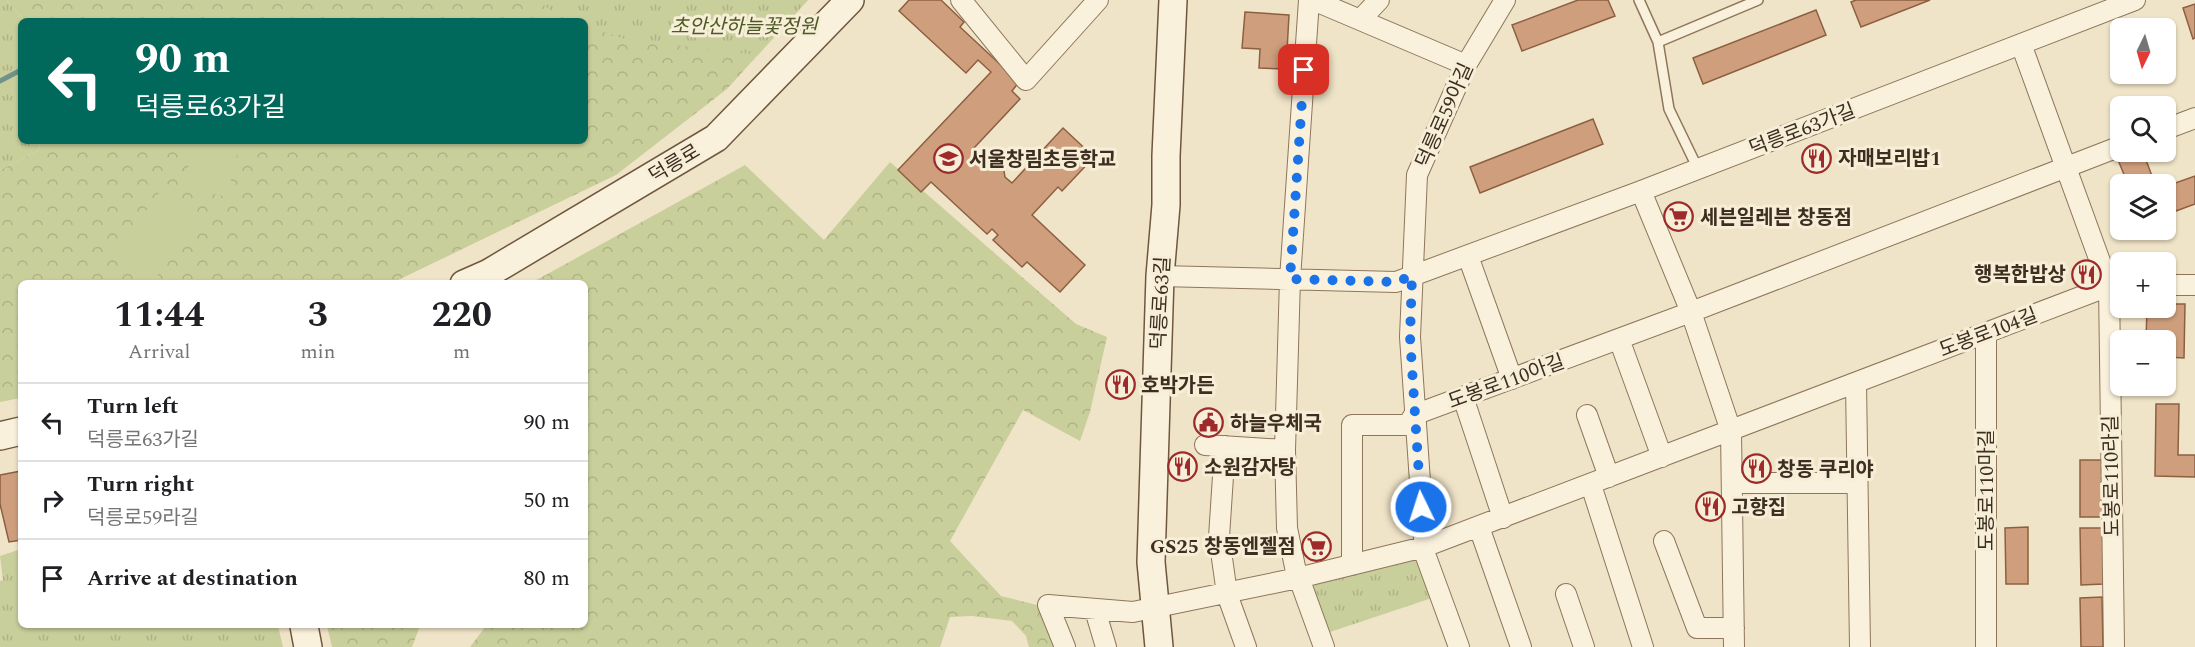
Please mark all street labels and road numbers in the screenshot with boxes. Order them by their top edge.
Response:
street label: 덕릉로59아길 [1408,58,1481,173]
street label: 덕릉로63가길 [1745,96,1860,164]
street label: 덕릉로 [643,137,706,191]
street label: 덕릉로63길 [1144,256,1178,351]
street label: 도봉로104길 [1935,300,2042,366]
street label: 도봉로110아길 [1444,347,1569,417]
street label: 도봉로110라길 [2096,415,2128,537]
street label: 도봉로110마길 [1972,429,2002,551]

